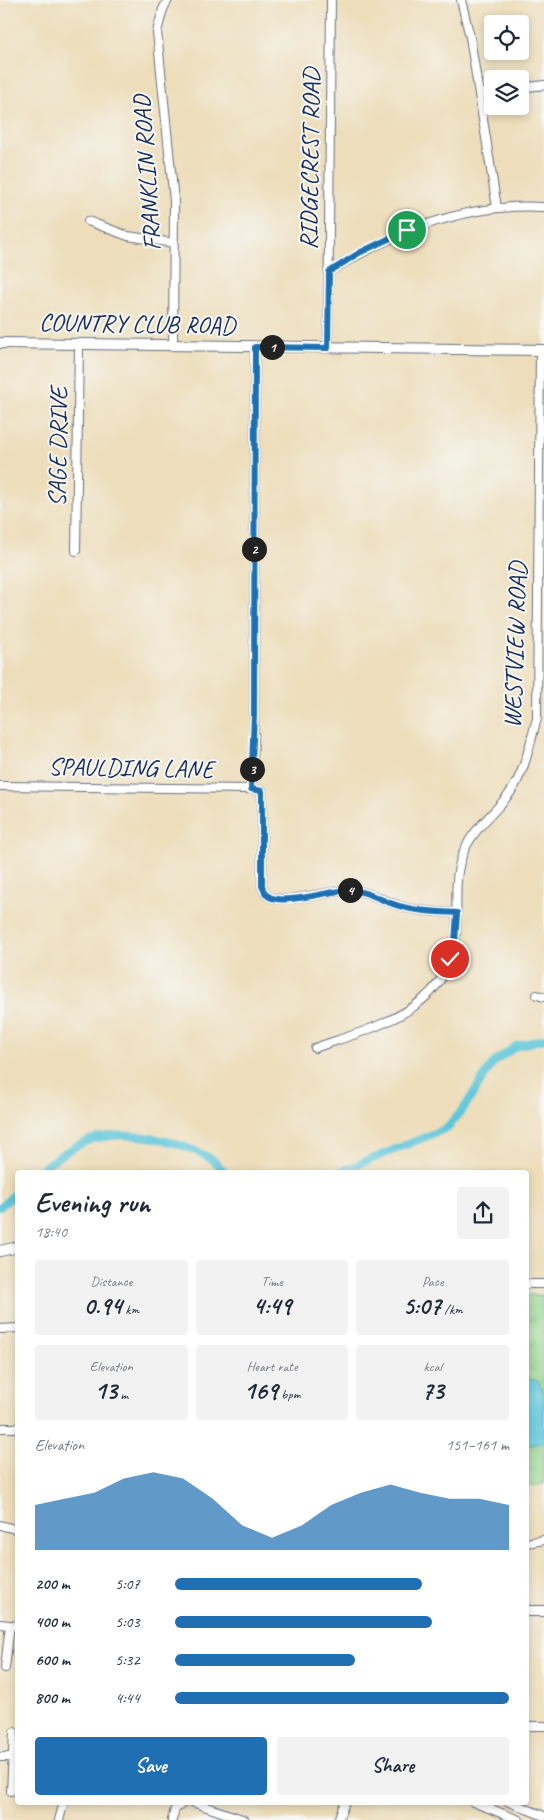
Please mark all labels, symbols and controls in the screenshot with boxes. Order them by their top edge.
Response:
map controls [484,15,529,115]
button: locate [484,15,529,60]
street label: RIDGECREST ROAD [292,65,328,250]
button: layers [484,70,529,115]
street label: FRANKLIN ROAD [125,93,168,252]
pin [386,209,428,251]
icon: arrive [393,216,421,244]
street label: COUNTRY CLUB ROAD [39,306,238,342]
pin: 1 [260,334,284,360]
text: 1 [269,339,276,356]
street label: SAGE DRIVE [41,384,75,507]
pin: 2 [242,536,266,562]
text: 2 [251,541,258,558]
street label: WESTVIEW ROAD [496,559,534,728]
street label: SPAULDING LANE [48,751,217,785]
pin: 3 [240,756,264,782]
text: 3 [249,761,256,778]
pin: 4 [338,878,362,902]
text: 4 [347,882,354,899]
pin [429,938,471,980]
icon: check [436,945,464,973]
text: Evening run [35,1185,150,1220]
button: share [457,1187,509,1239]
text: 18:40 [35,1222,67,1242]
text: Distance [90,1273,132,1290]
text: Time [261,1273,283,1290]
text: Pace [422,1273,443,1290]
text: 0.94 [84,1290,122,1322]
text: 4:49 [253,1290,291,1322]
text: 5:07 [403,1290,441,1322]
text: km [122,1301,139,1318]
text: /km [441,1301,463,1318]
text: Elevation [90,1358,133,1375]
text: Heart rate [246,1358,298,1375]
text: kcal [423,1358,442,1375]
text: 13 [94,1375,117,1407]
text: 169 [244,1375,278,1407]
text: 73 [421,1375,444,1407]
text: m [117,1386,128,1403]
text: bpm [278,1386,300,1403]
text: Elevation [35,1435,84,1455]
text: 151–161 m [446,1435,509,1455]
text: 200 m [35,1574,70,1594]
text: 5:07 [115,1574,140,1594]
text: 400 m [35,1612,70,1632]
text: 5:03 [115,1612,140,1632]
text: 600 m [35,1650,70,1670]
text: 5:32 [115,1650,140,1670]
text: 800 m [35,1688,70,1708]
text: 4:44 [115,1688,140,1708]
button: Save [35,1737,267,1795]
button: Share [277,1737,509,1795]

